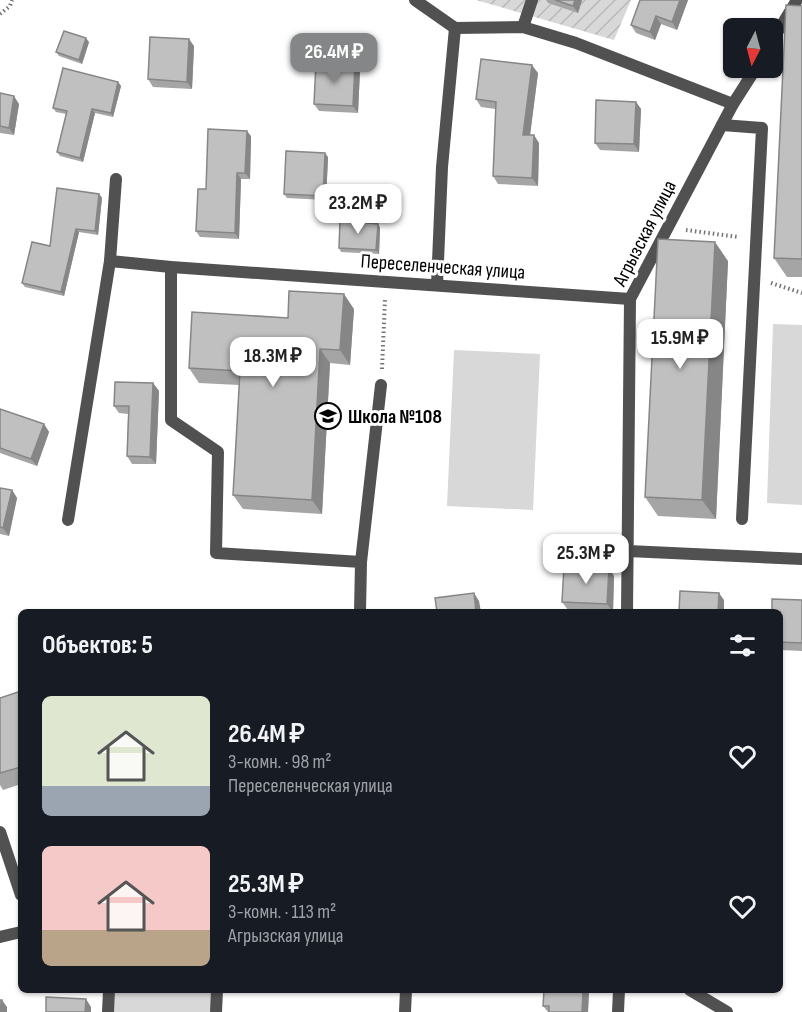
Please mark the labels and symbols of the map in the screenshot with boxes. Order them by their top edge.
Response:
north arrow [723,18,783,78]
pin: 26.4M ₽ [279,33,389,84]
street label: Агрызская улица [608,177,682,291]
pin: 23.2M ₽ [303,184,413,235]
street label: Переселенческая улица [360,249,526,285]
pin: 15.9M ₽ [625,319,735,370]
pin: 18.3M ₽ [218,337,328,388]
school or university icon: Школа №108 [313,401,343,431]
place label: Школа №108 [348,405,442,429]
pin: 25.3M ₽ [531,534,641,585]

